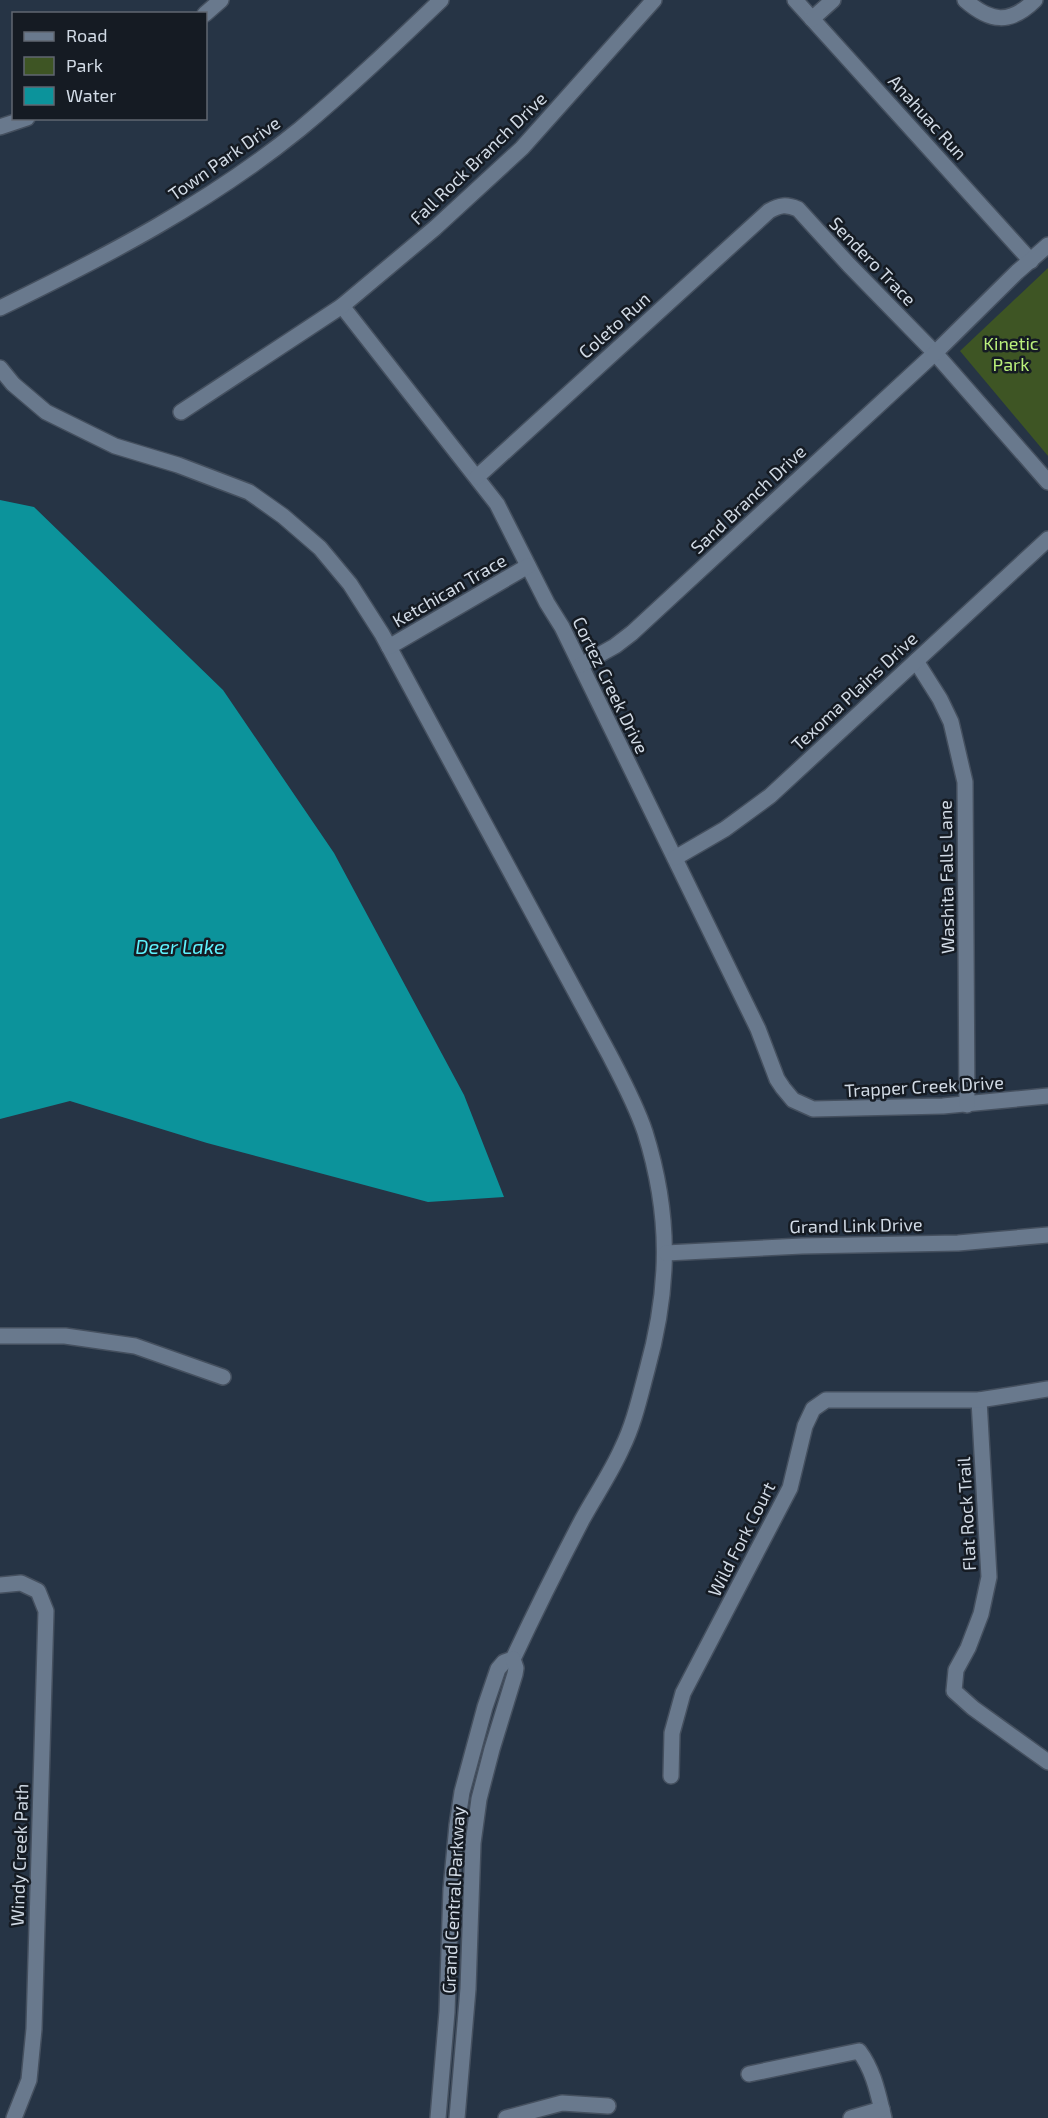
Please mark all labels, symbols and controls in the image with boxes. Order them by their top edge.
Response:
legend [12,12,207,120]
text: Road [66,24,107,46]
text: Park [66,54,103,76]
street label: Anahuac Run [884,70,972,164]
text: Water [66,84,116,106]
street label: Fall Rock Branch Drive [405,87,551,229]
street label: Town Park Drive [164,111,284,205]
street label: Sendero Trace [825,212,921,310]
street label: Coleto Run [574,287,654,363]
park label: Kinetic Park [983,332,1039,375]
street label: Sand Branch Drive [686,440,810,558]
street label: Ketchican Trace [388,549,510,631]
street label: Cortez Creek Drive [568,613,654,757]
street label: Texoma Plains Drive [787,627,921,755]
street label: Washita Falls Lane [934,800,958,954]
water label: Deer Lake [135,934,225,958]
street label: Trapper Creek Drive [844,1071,1004,1101]
street label: Grand Link Drive [789,1213,923,1237]
street label: Flat Rock Trail [952,1456,980,1572]
street label: Wild Fork Court [703,1478,779,1600]
street label: Windy Creek Path [6,1783,32,1927]
street label: Grand Central Parkway [437,1805,469,1994]

